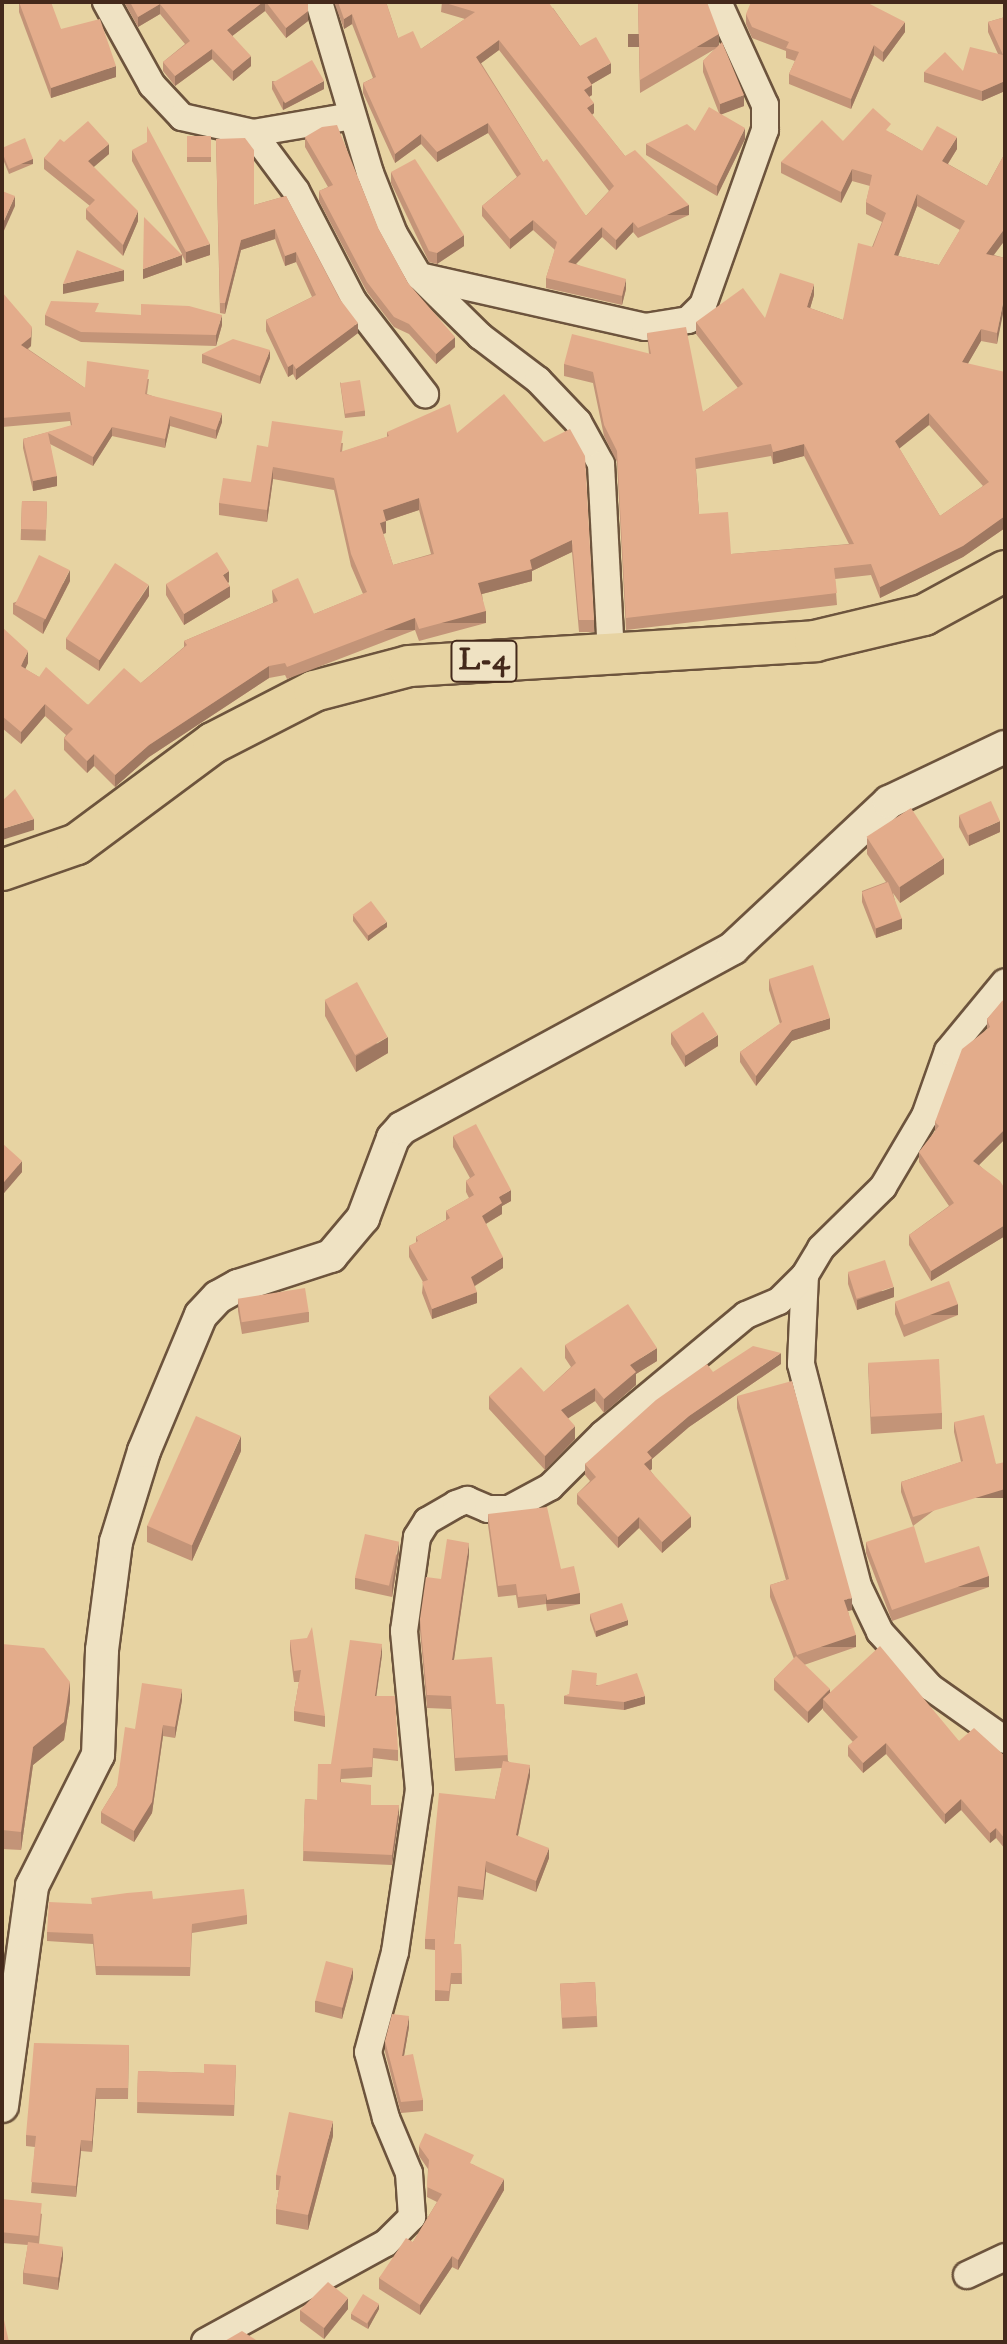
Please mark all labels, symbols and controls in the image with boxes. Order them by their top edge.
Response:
road number: L-4 [450,635,518,687]

